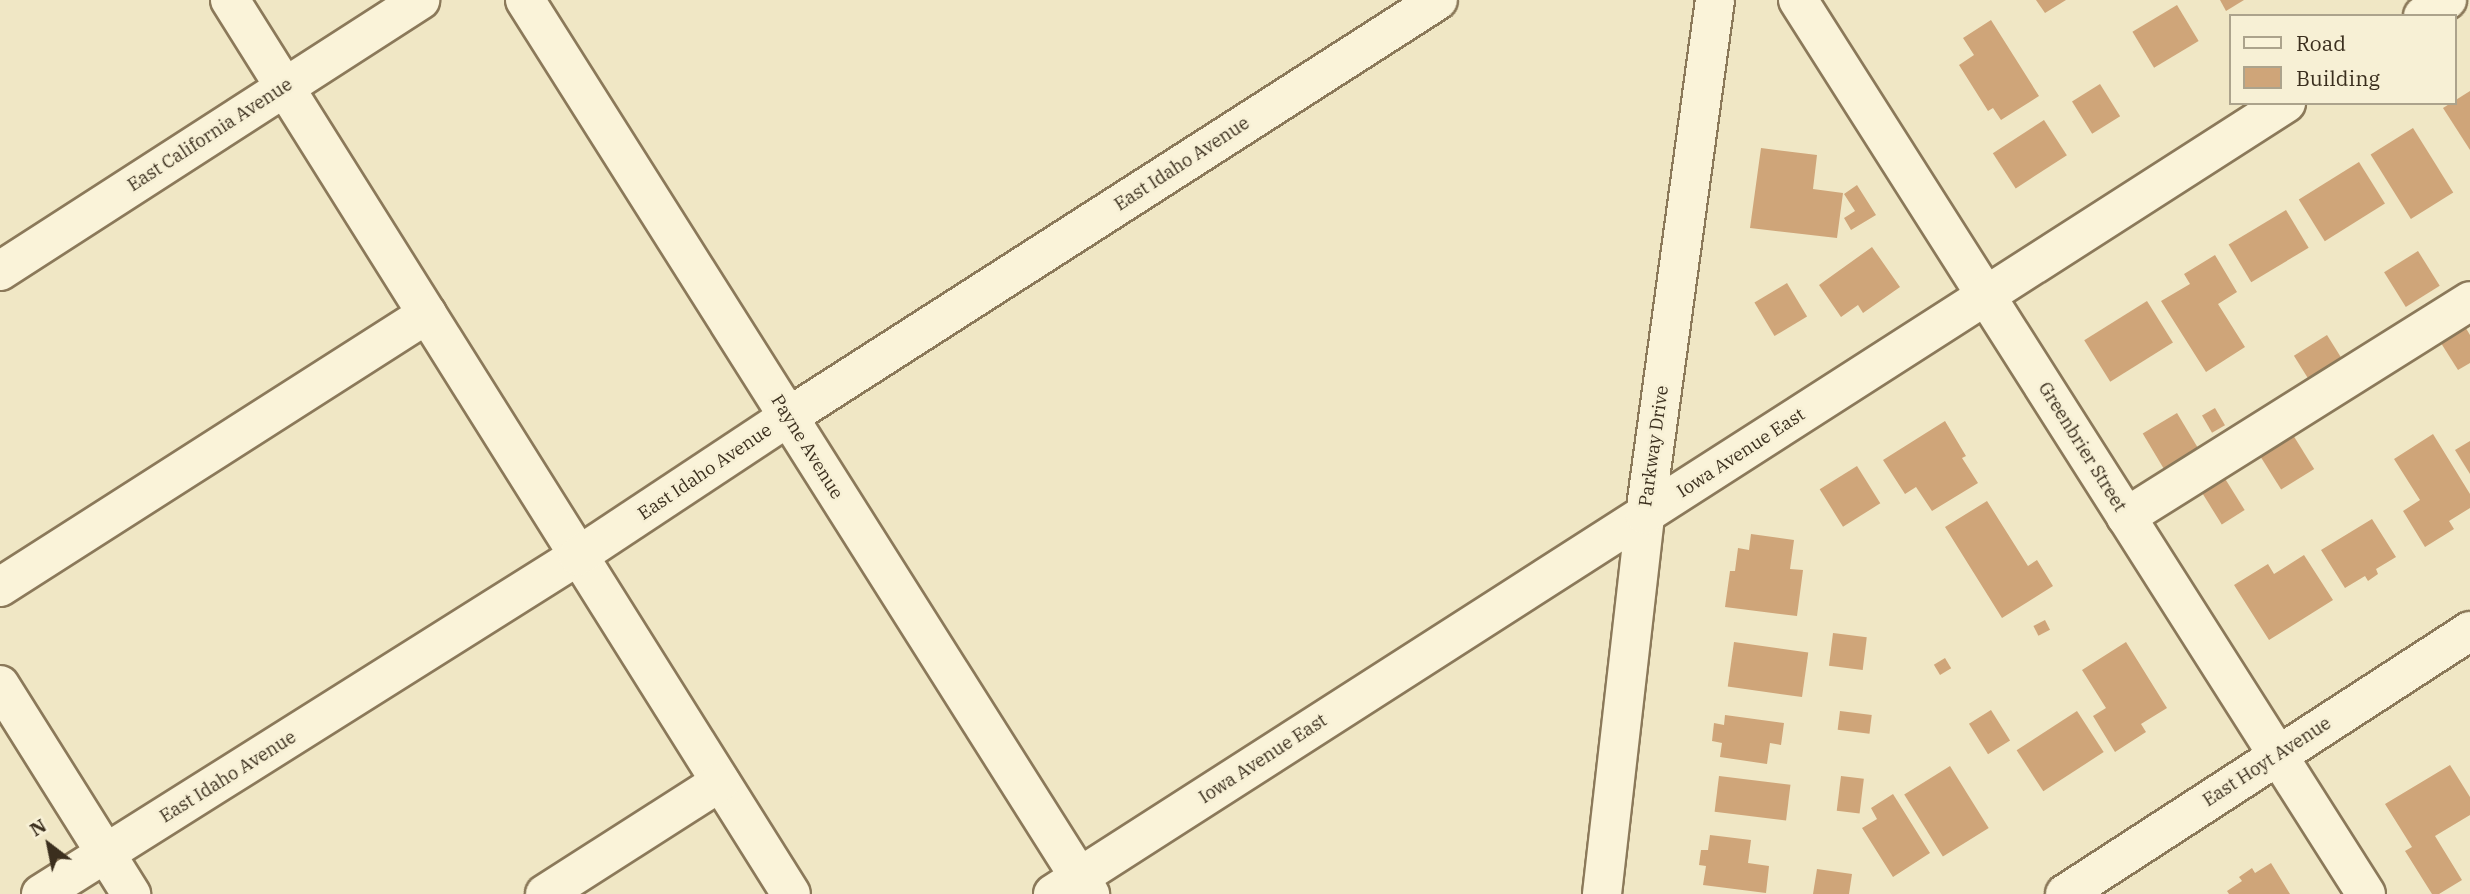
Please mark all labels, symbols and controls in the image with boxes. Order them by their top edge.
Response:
legend [2228,14,2456,105]
text: Road [2296,29,2346,57]
text: Building [2296,64,2380,92]
street label: East California Avenue [124,74,296,196]
street label: East Idaho Avenue [1111,112,1253,216]
street label: Greenbrier Street [2033,378,2131,516]
street label: Parkway Drive [1635,384,1673,508]
street label: Payne Avenue [766,391,848,503]
street label: Iowa Avenue East [1673,404,1809,502]
street label: East Idaho Avenue [634,419,776,525]
street label: Iowa Avenue East [1195,710,1331,808]
street label: East Hoyt Avenue [2199,713,2335,811]
street label: East Idaho Avenue [156,726,300,828]
north arrow [14,810,84,880]
text: N [25,813,51,841]

